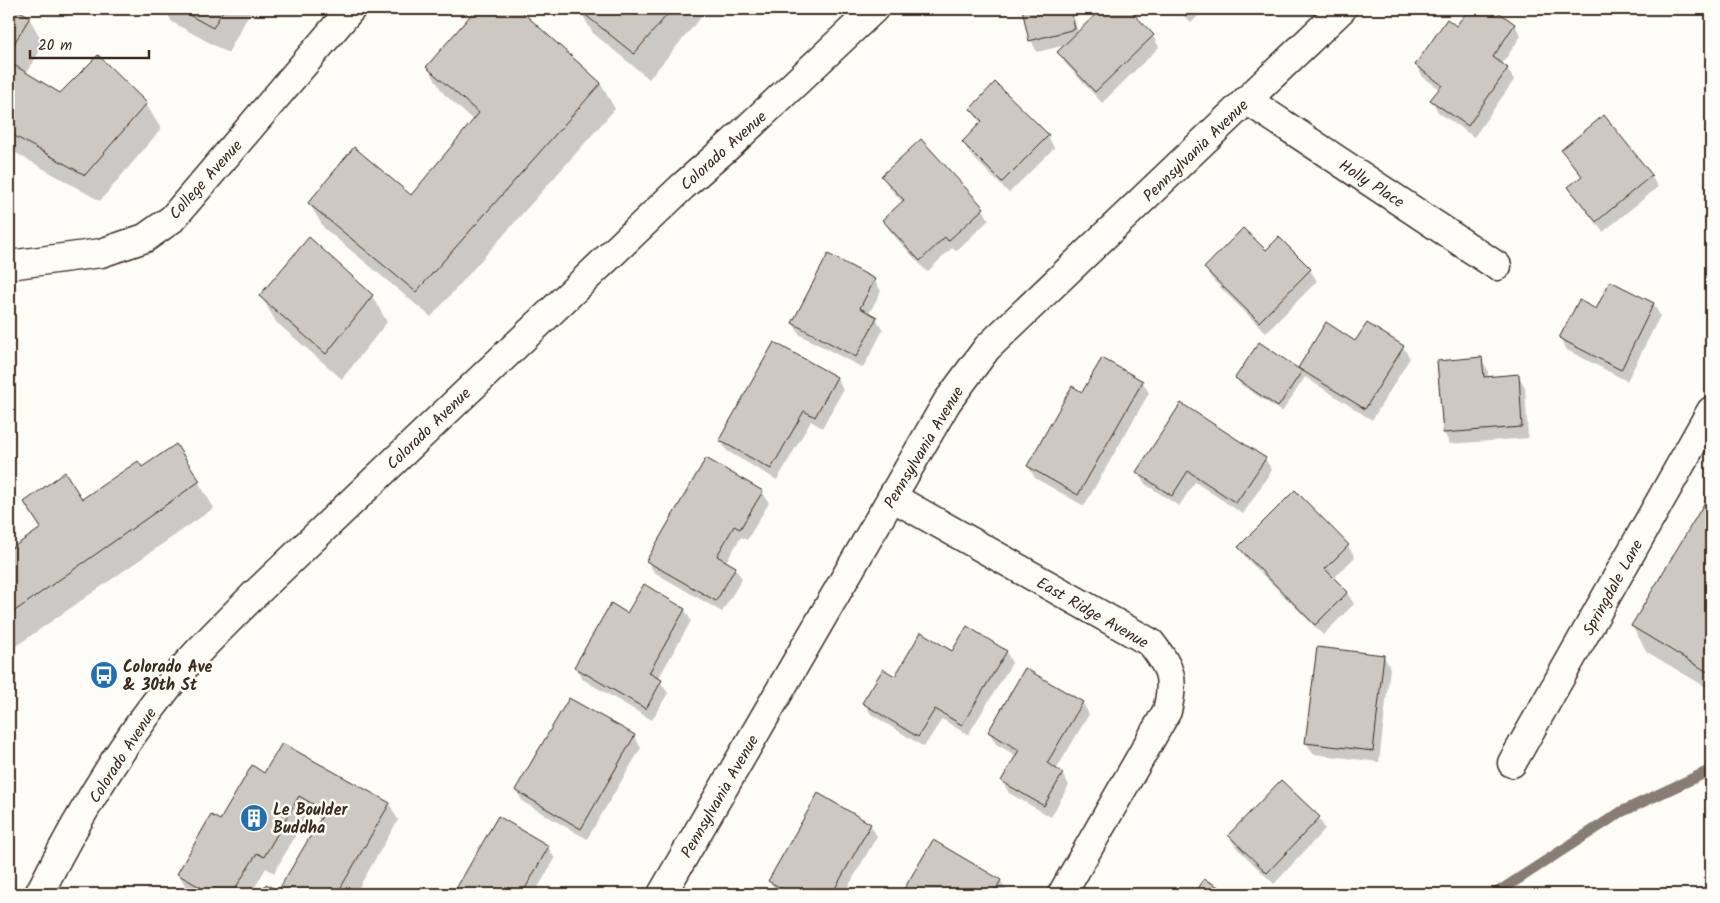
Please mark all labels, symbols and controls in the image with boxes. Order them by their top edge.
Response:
scale bar [30,28,149,60]
text: 20 m [38,34,72,58]
street label: Pennsylvania Avenue [1137,94,1255,208]
street label: Colorado Avenue [675,105,773,197]
street label: College Avenue [163,134,249,226]
street label: Holly Place [1333,154,1409,215]
street label: Colorado Avenue [381,382,477,476]
street label: Pennsylvania Avenue [878,382,971,514]
street label: Springdale Lane [1577,535,1650,640]
street label: East Ridge Avenue [1032,571,1153,656]
place label: Colorado Ave & 30th St [123,655,213,698]
bus stop icon: Colorado Ave & 30th St [89,660,119,690]
street label: Colorado Avenue [83,703,164,809]
street label: Pennsylvania Avenue [675,730,766,863]
place label: Le Boulder Buddha [273,798,348,841]
building icon: Le Boulder Buddha [239,803,269,833]

